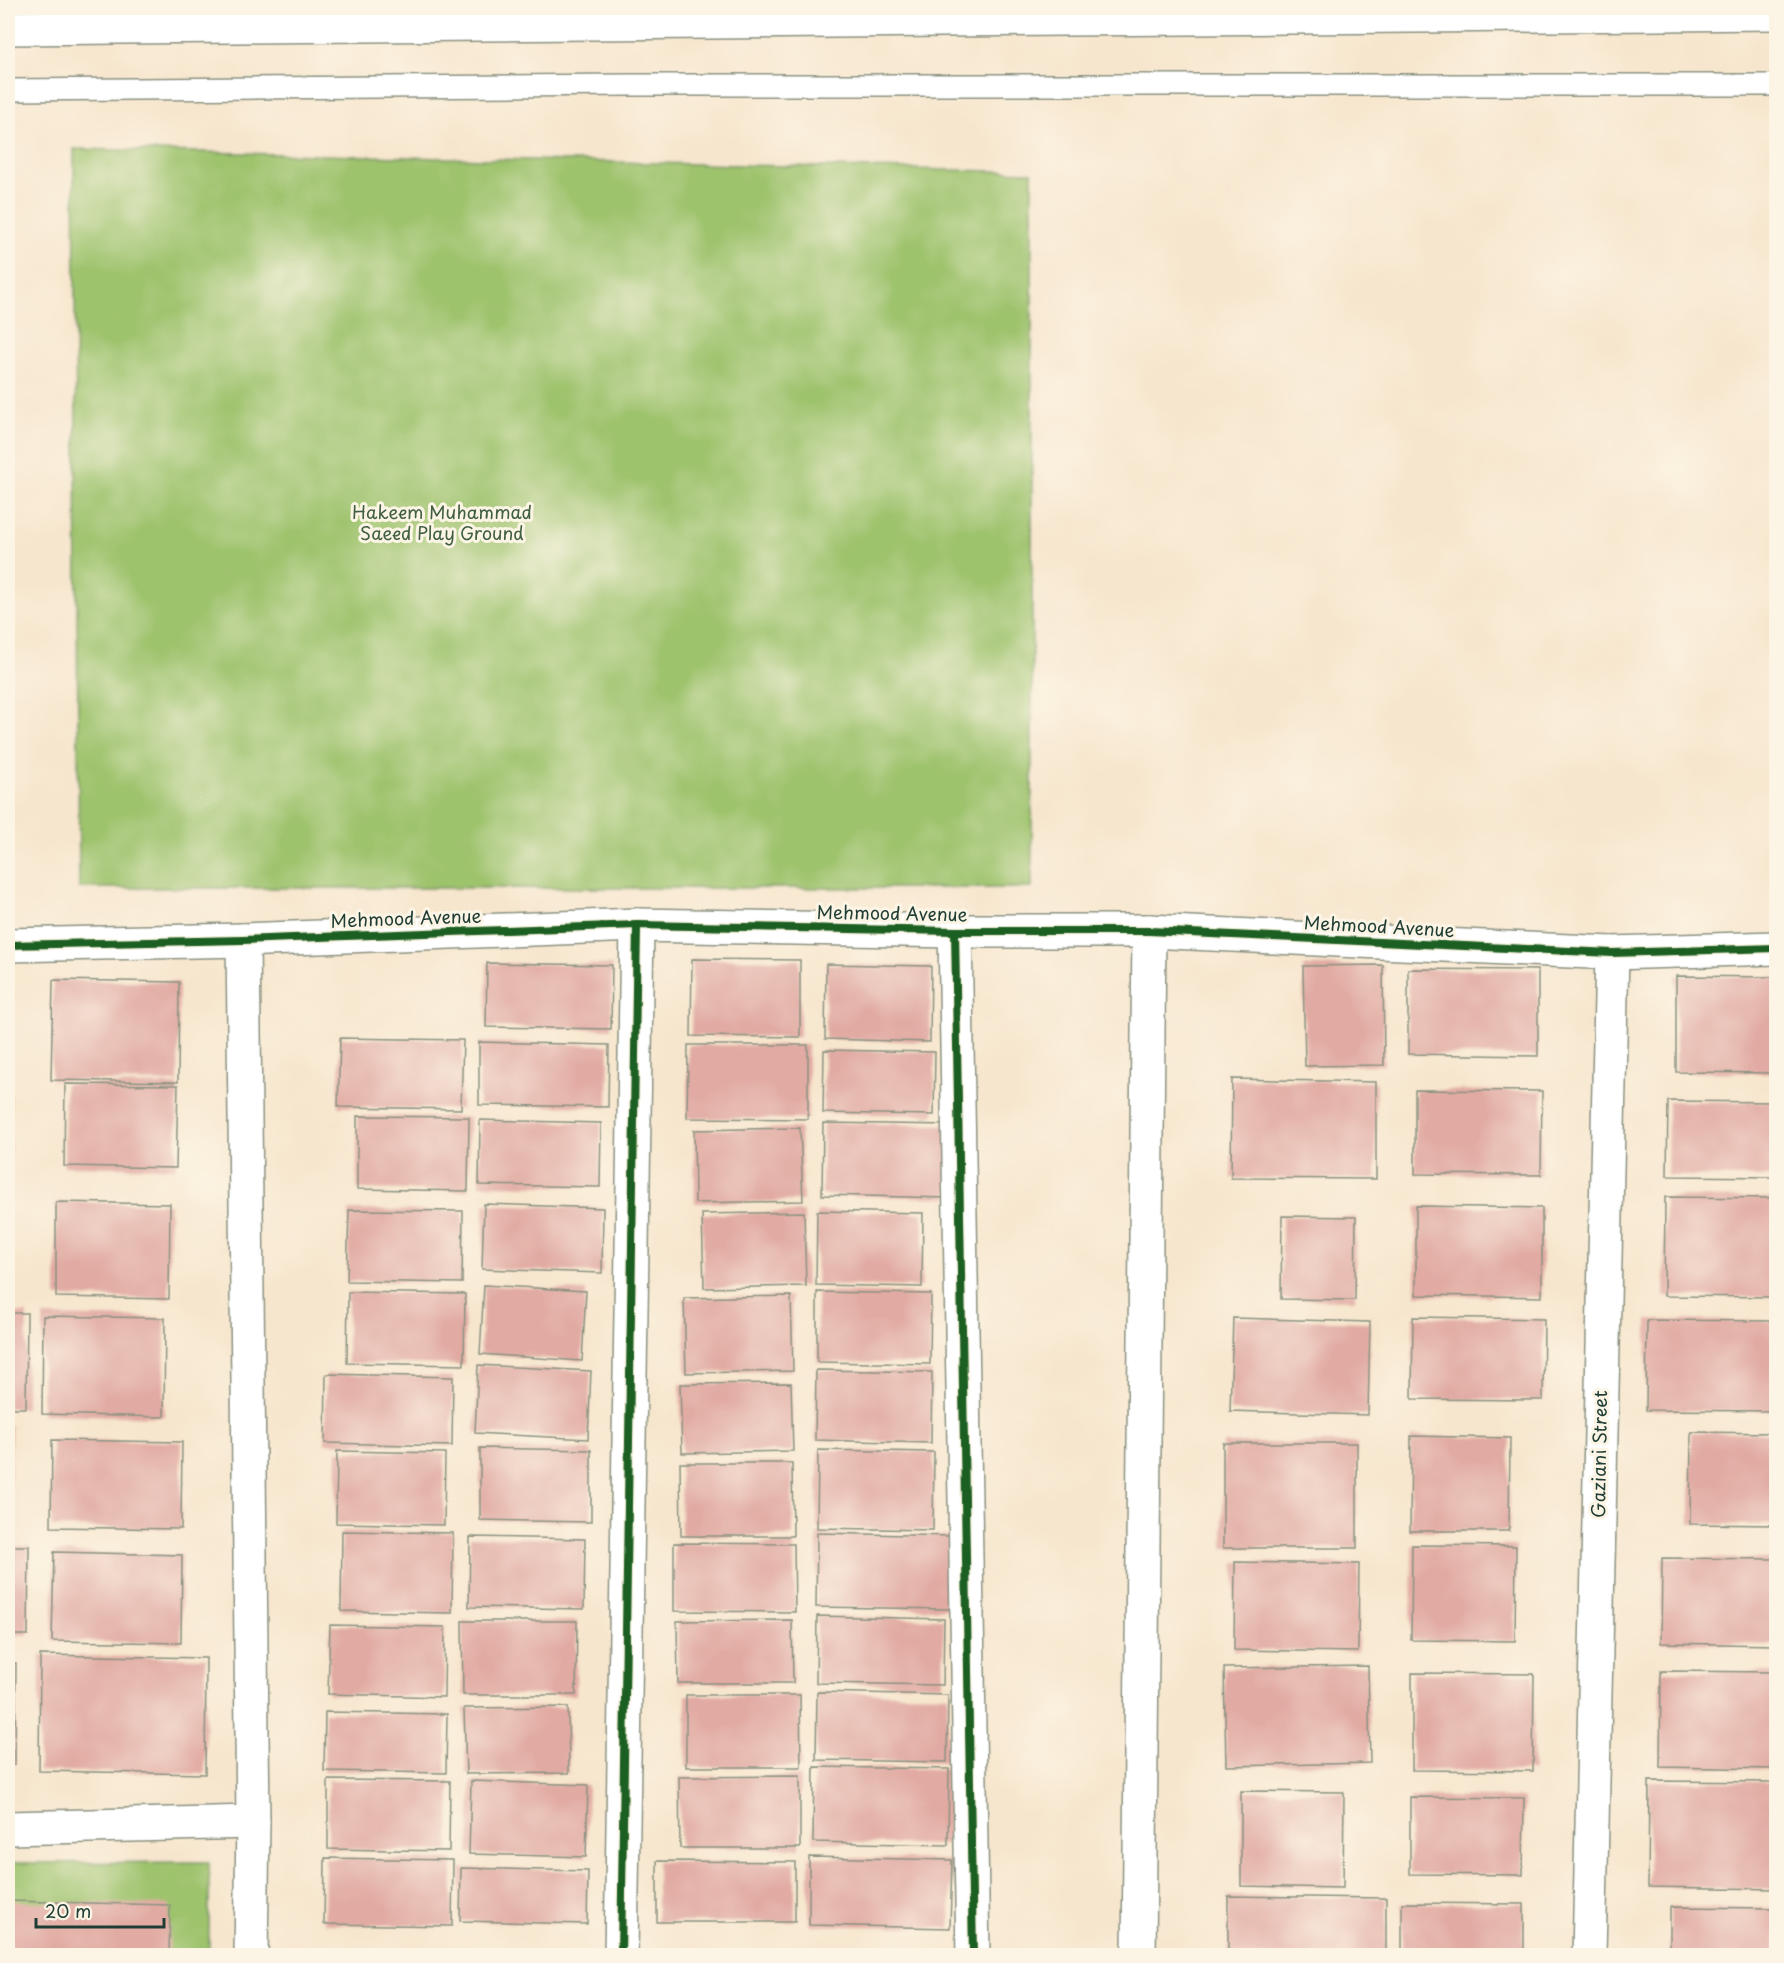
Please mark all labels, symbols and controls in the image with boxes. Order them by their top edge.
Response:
park label: Hakeem Muhammad Saeed Play Ground [352,498,532,546]
street label: Mehmood Avenue [816,898,968,927]
street label: Mehmood Avenue [330,901,482,934]
street label: Mehmood Avenue [1303,908,1455,943]
street label: Gaziani Street [1584,1390,1613,1518]
scale bar [36,1891,164,1929]
text: 20 m [45,1897,91,1924]

